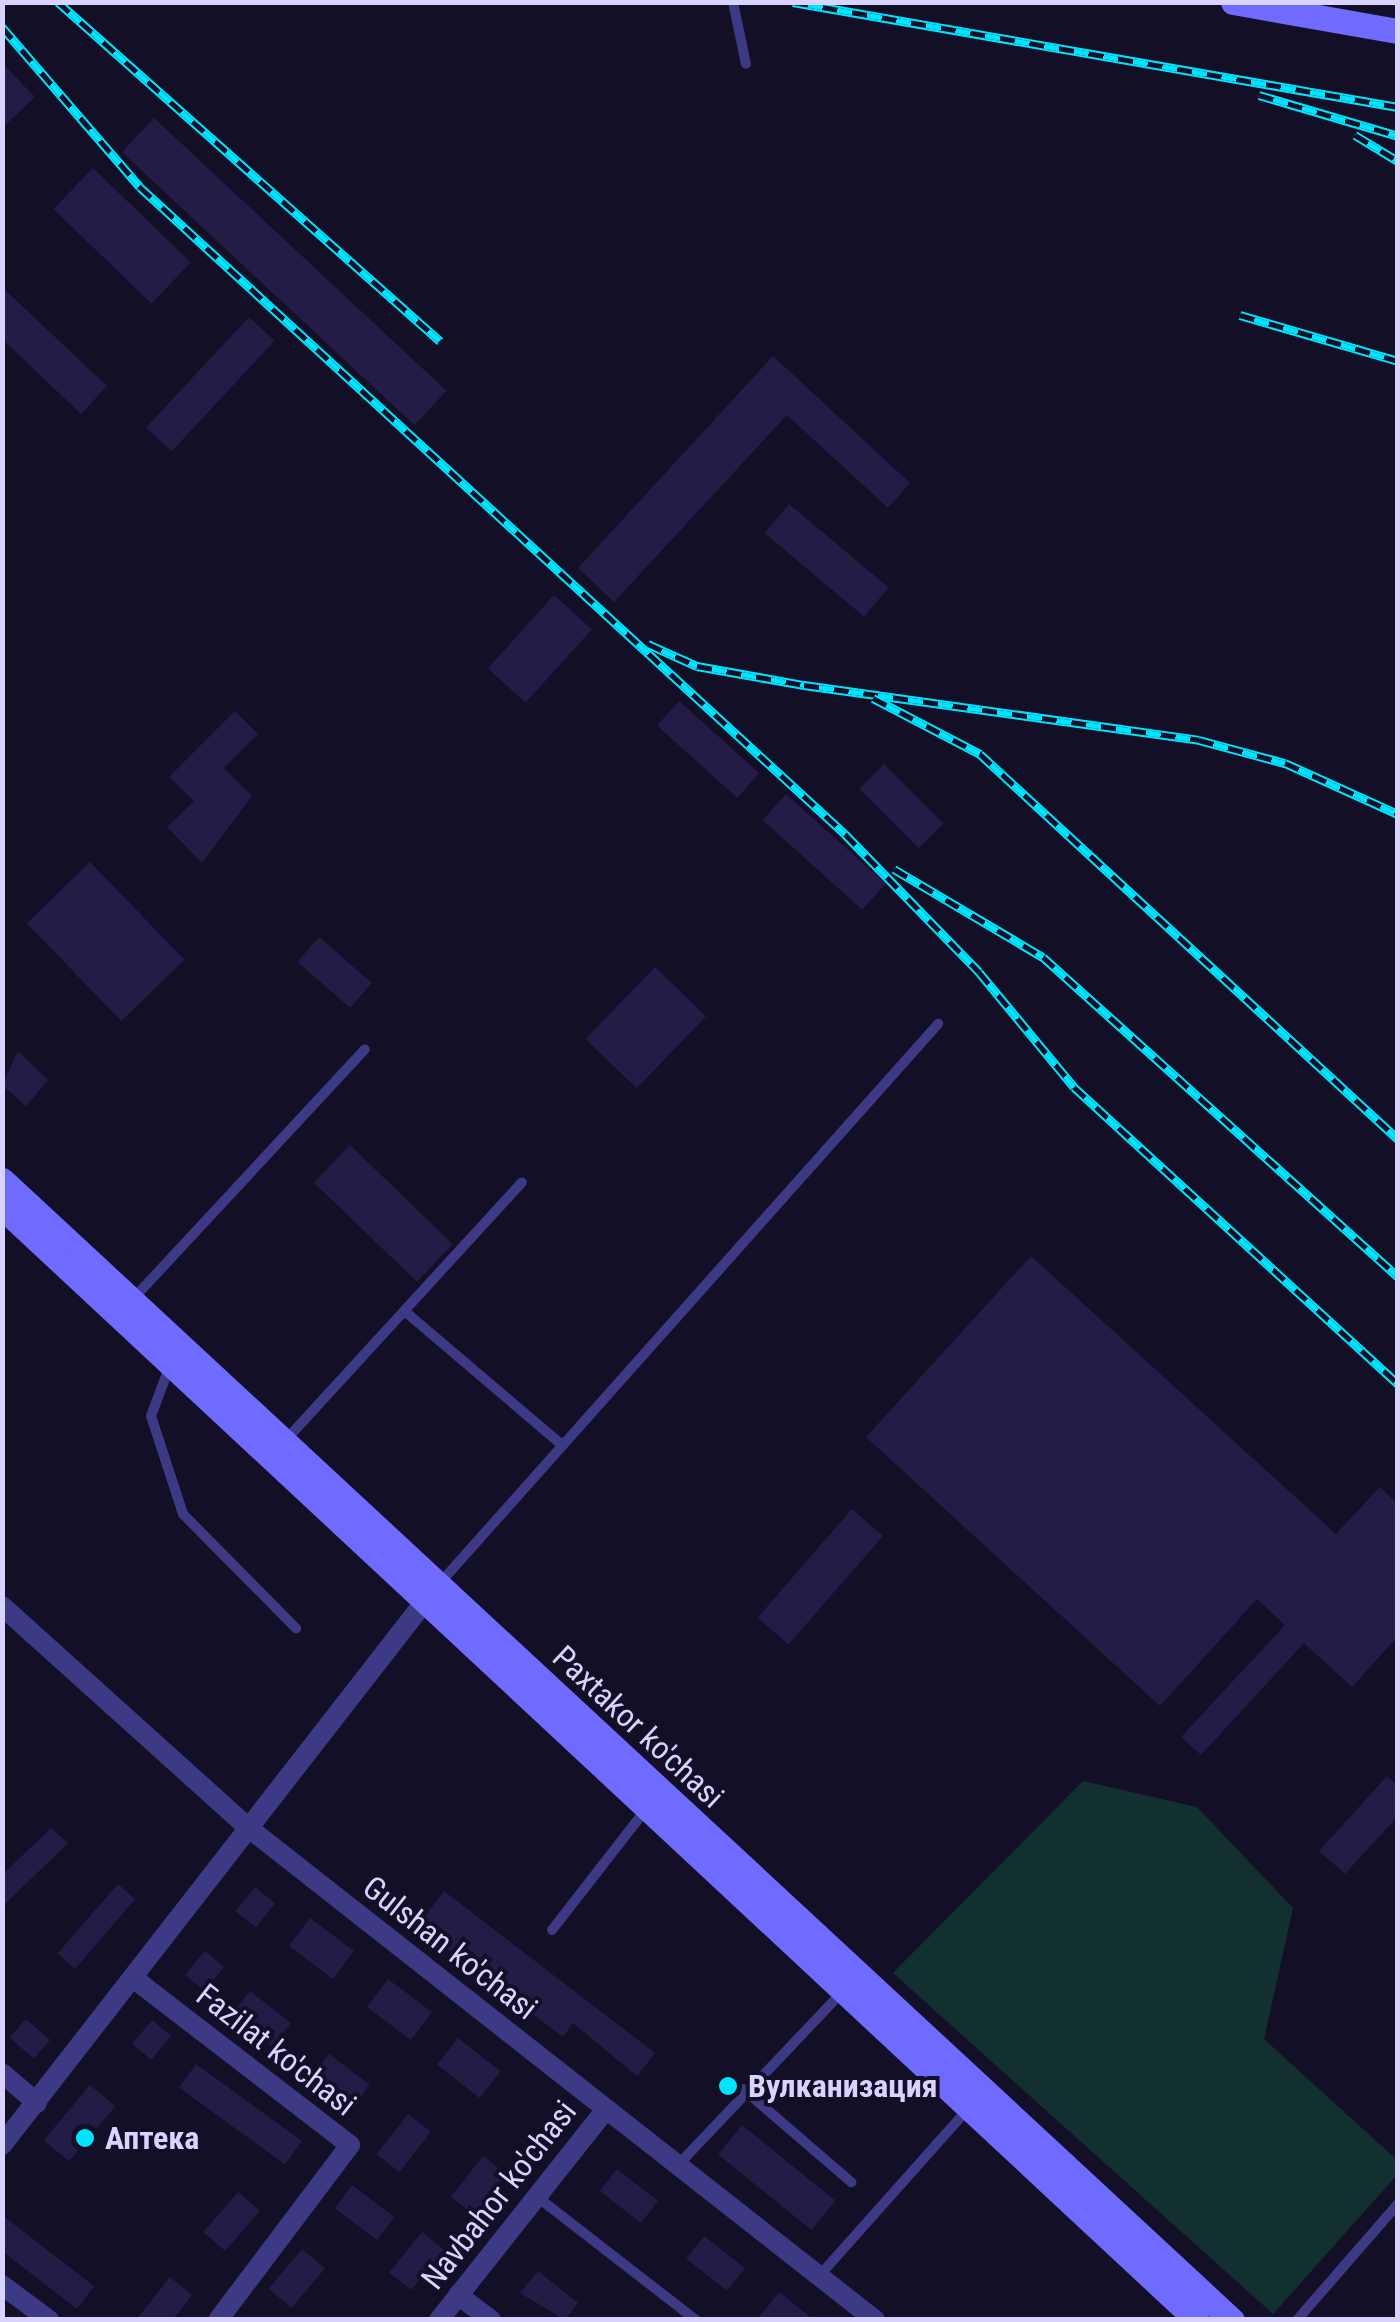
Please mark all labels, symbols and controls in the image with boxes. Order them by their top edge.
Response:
street label: Paxtakor ko'chasi [545,1638,731,1816]
street label: Gulshan ko'chasi [355,1868,545,2028]
street label: Fazilat ko'chasi [189,1976,363,2124]
place label: Вулканизация [748,2067,937,2105]
marker: Вулканизация [717,2075,739,2097]
street label: Navbahor ko'chasi [413,2093,585,2297]
place label: Аптека [105,2119,199,2157]
marker: Аптека [74,2127,96,2149]

